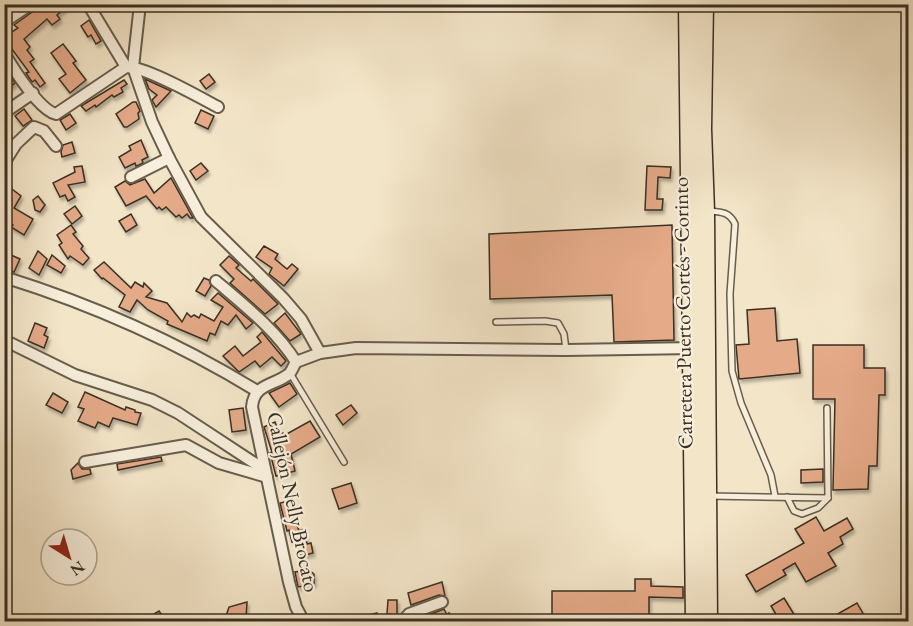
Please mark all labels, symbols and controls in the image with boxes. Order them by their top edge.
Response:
street label: Carretera Puerto Cortés - Corinto [667,177,698,449]
street label: Callejón Nelly Brocato [261,409,326,595]
north arrow [39,527,99,587]
text: N [66,556,89,581]

